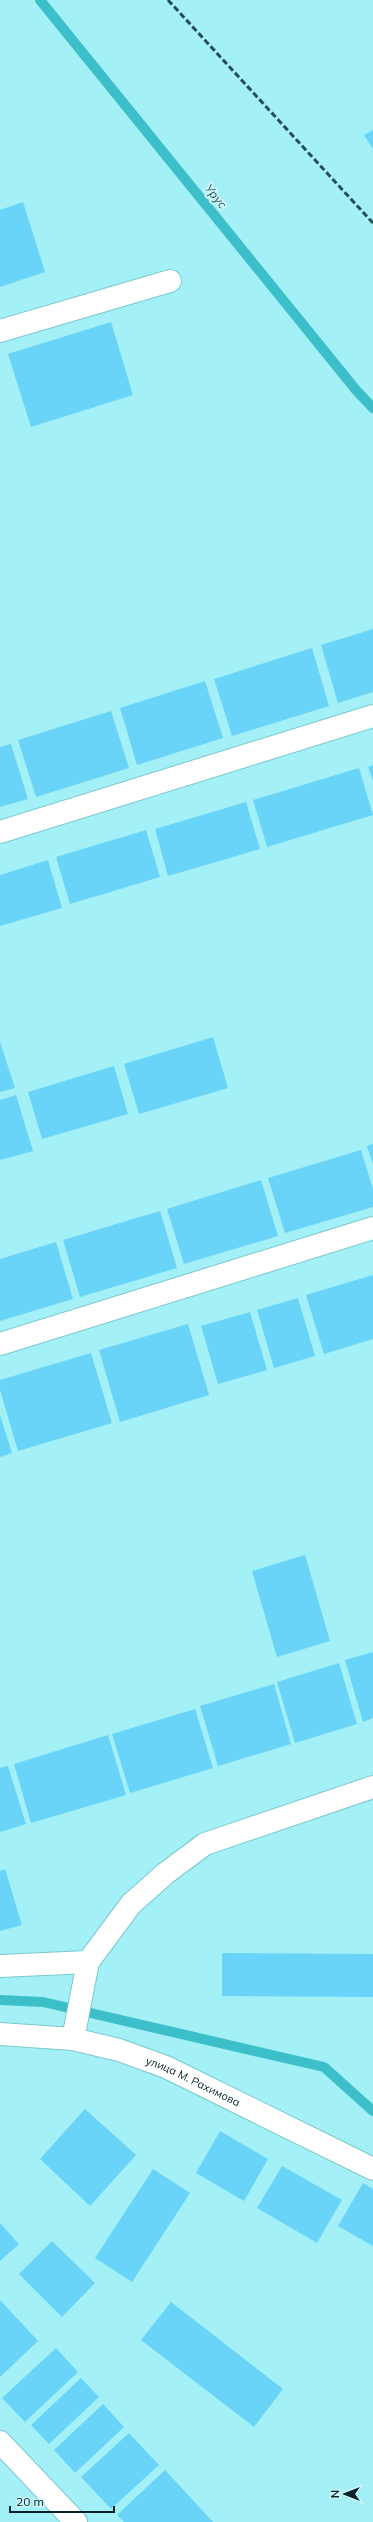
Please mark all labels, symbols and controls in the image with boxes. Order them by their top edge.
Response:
water label: Урус [202,181,230,211]
street label: улица М. Рахимова [144,2053,243,2109]
north arrow [325,2474,365,2514]
scale bar [10,2488,114,2514]
text: N [328,2490,342,2498]
text: 20 m [16,2494,44,2509]

